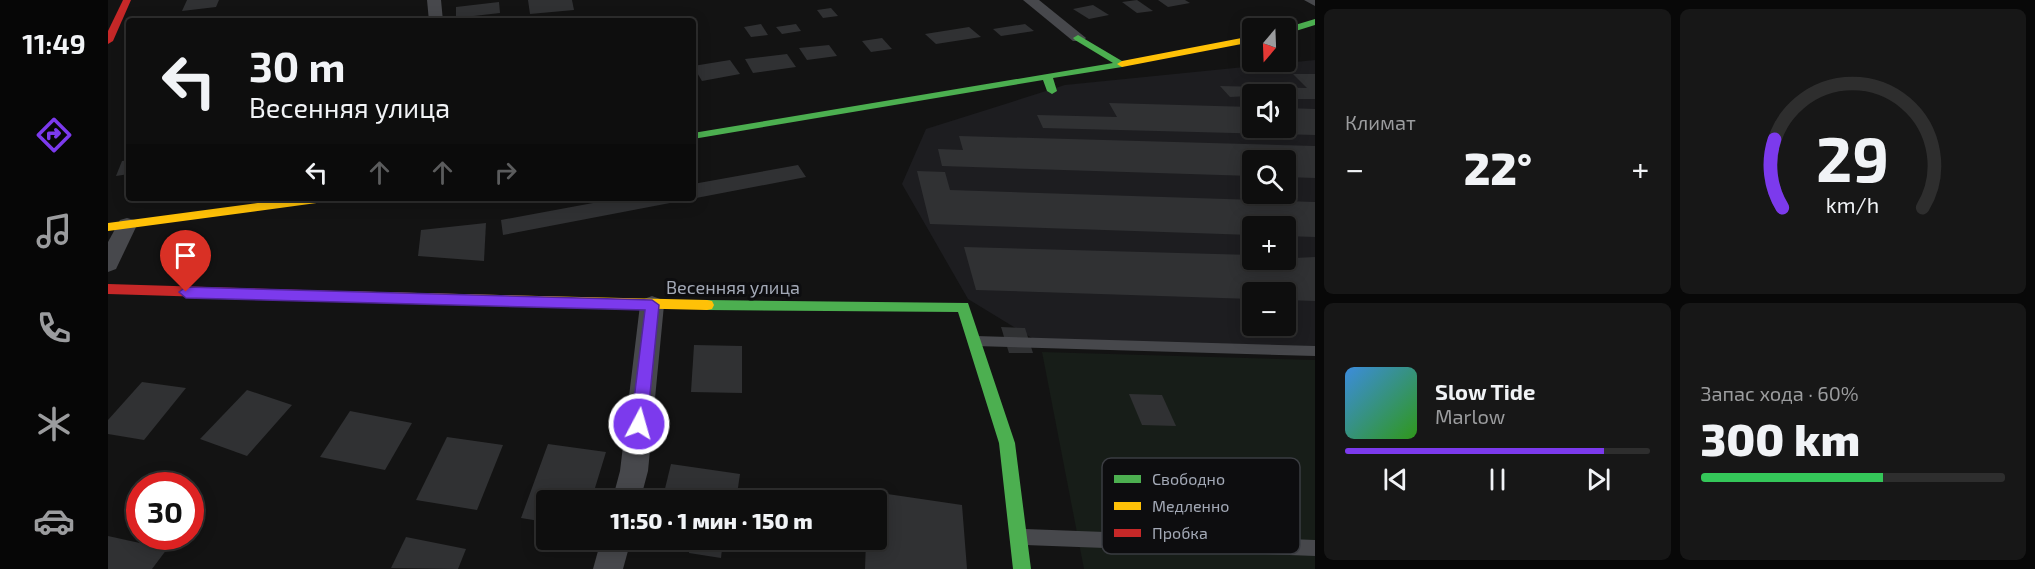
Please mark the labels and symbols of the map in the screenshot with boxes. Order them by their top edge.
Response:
north arrow [1242,18,1296,72]
pin [160,230,211,292]
street label: Весенняя улица [666,276,800,298]
position arrow [607,392,671,456]
legend [1102,458,1300,554]
text: Свободно [1152,469,1225,488]
speed limit sign: 30 [126,472,204,550]
text: Медленно [1152,496,1229,515]
text: Пробка [1152,523,1208,542]

